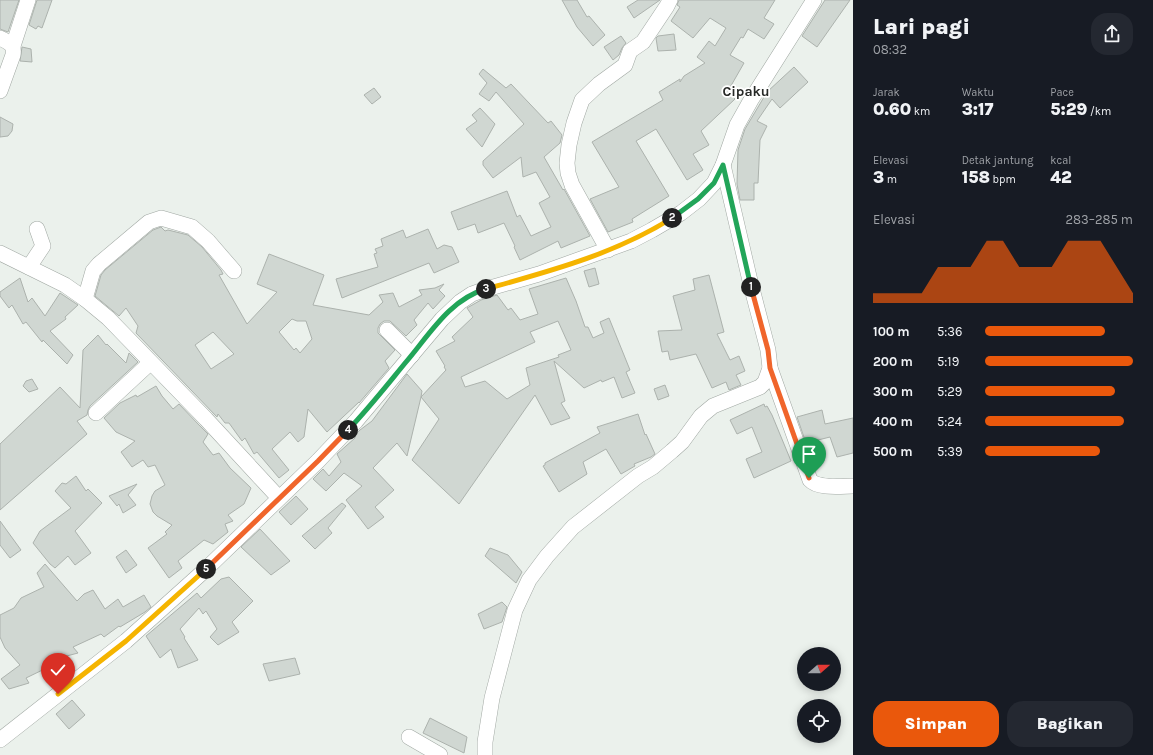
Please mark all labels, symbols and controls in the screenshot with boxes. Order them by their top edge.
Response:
button: share [1091,13,1133,55]
text: Lari pagi [873,14,970,40]
text: 08:32 [873,42,907,57]
district label: Cipaku [722,83,770,100]
text: Jarak [873,86,900,99]
text: Waktu [962,86,994,99]
text: Pace [1050,86,1074,99]
text: 0.60 [873,99,911,119]
text: 3:17 [962,99,994,119]
text: 5:29 [1050,99,1087,119]
text: km [911,105,930,118]
text: /km [1087,105,1111,118]
text: Elevasi [873,154,909,167]
text: Detak jantung [962,154,1033,167]
text: kcal [1050,154,1071,167]
text: 3 [873,167,884,187]
text: 158 [962,167,990,187]
text: 42 [1050,167,1072,187]
text: m [884,173,897,186]
text: bpm [990,173,1016,186]
pin: 2 [662,208,682,228]
text: 2 [669,211,675,224]
text: Elevasi [873,212,915,227]
text: 283–285 m [1066,212,1133,227]
pin: 1 [741,277,761,297]
pin: 3 [476,279,496,299]
text: 1 [749,280,753,293]
text: 3 [483,282,489,295]
text: 100 m [873,324,910,339]
text: 5:36 [937,324,962,339]
text: 200 m [873,354,913,369]
text: 5:19 [937,354,959,369]
text: 300 m [873,384,913,399]
text: 5:29 [937,384,962,399]
text: 400 m [873,414,913,429]
text: 5:24 [937,414,962,429]
pin: 4 [338,420,358,440]
text: 4 [345,423,351,436]
pin [792,437,826,478]
icon: arrive [798,443,820,465]
text: 500 m [873,444,913,459]
text: 5:39 [937,444,963,459]
pin: 5 [196,559,216,579]
text: 5 [203,562,209,575]
north arrow [797,647,841,691]
map controls [797,647,841,743]
pin [41,653,75,694]
icon: check [47,659,69,681]
button: locate [797,699,841,743]
button: Simpan [873,701,999,747]
button: Bagikan [1007,701,1133,747]

